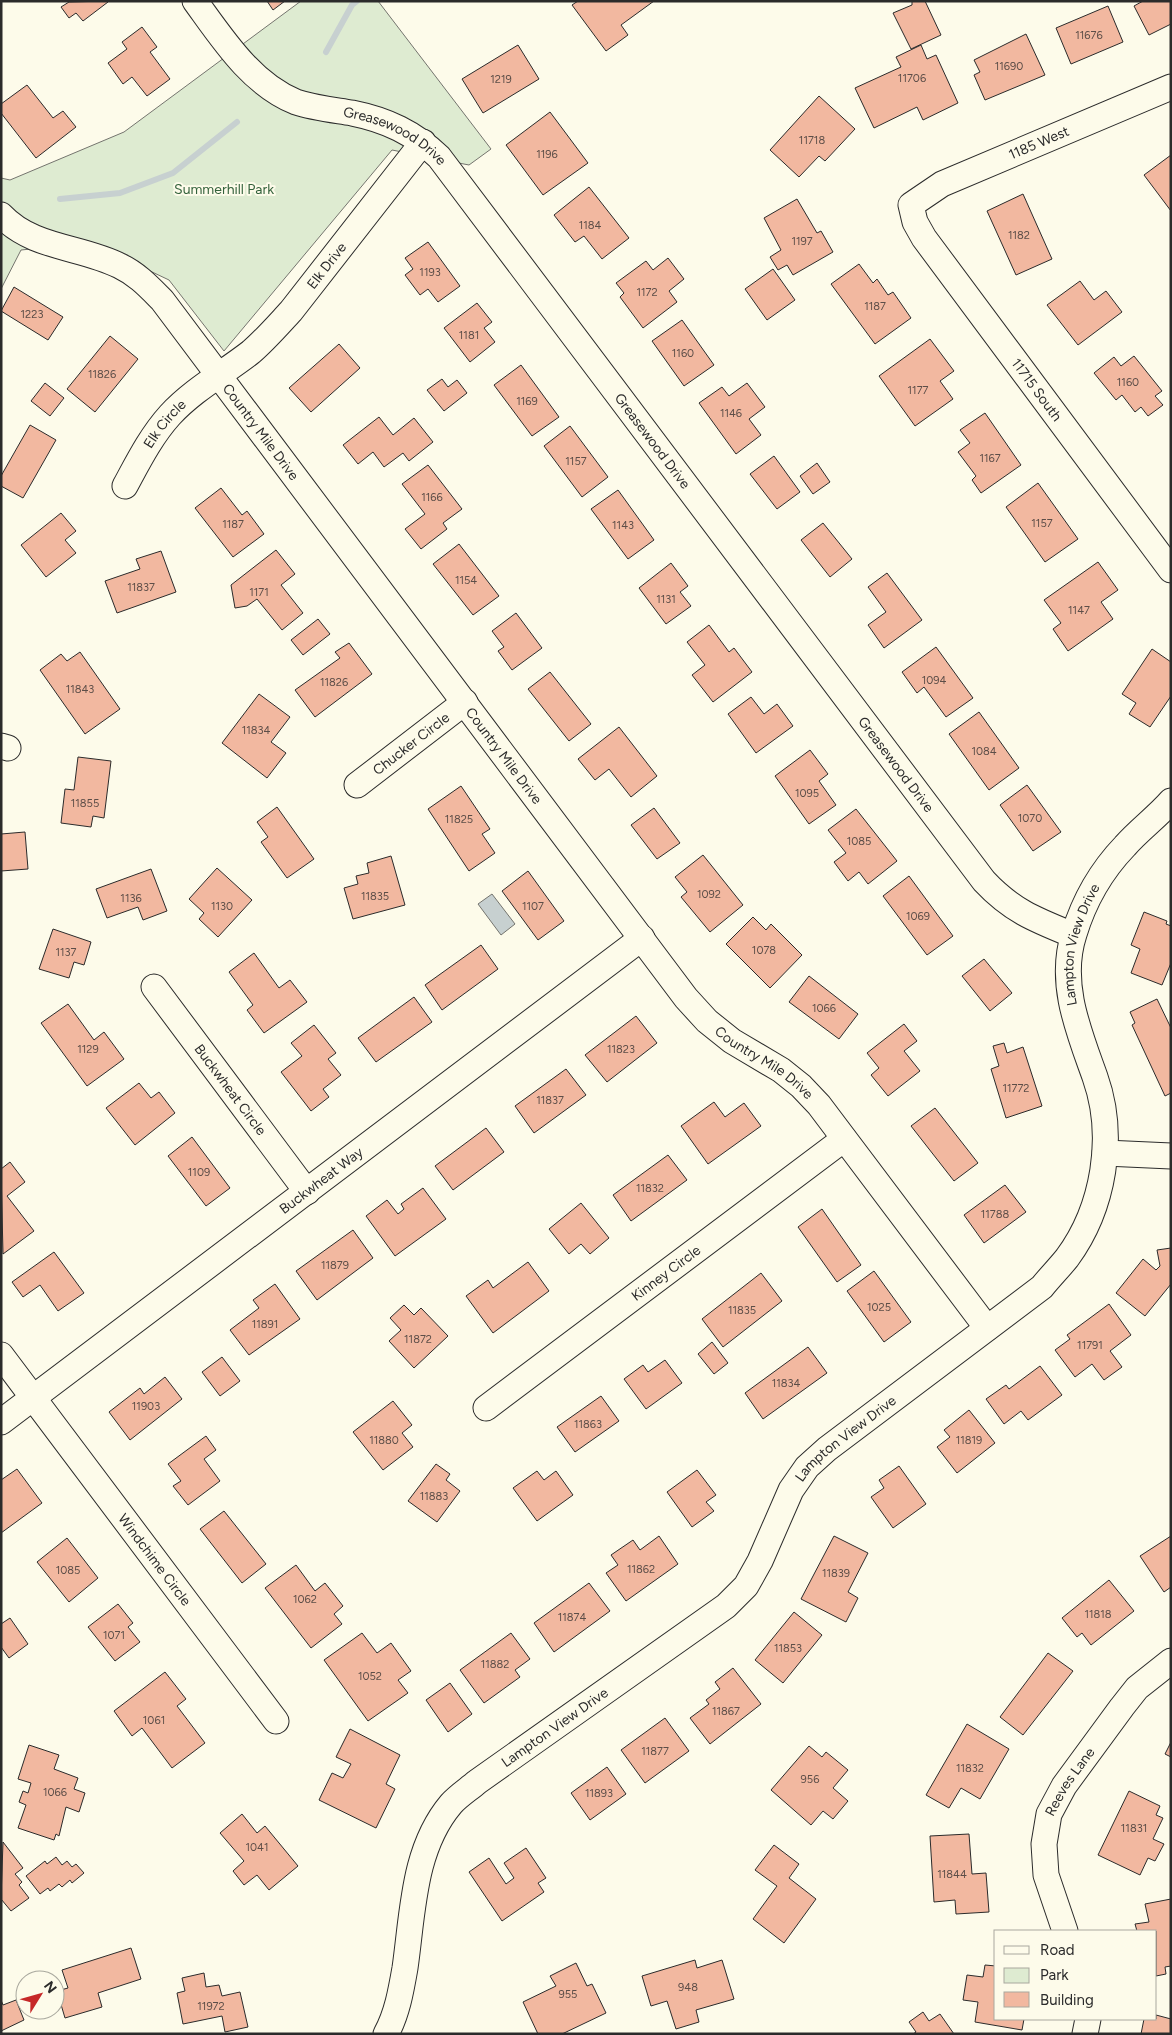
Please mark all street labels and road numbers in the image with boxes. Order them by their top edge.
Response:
street label: Greasewood Drive [342,103,451,169]
street label: 1185 West [1006,123,1072,163]
street label: Elk Drive [303,239,350,292]
street label: 11715 South [1008,355,1066,425]
street label: Country Mile Drive [219,380,303,484]
street label: Greasewood Drive [611,390,694,492]
street label: Elk Circle [140,395,189,451]
street label: Country Mile Drive [462,704,546,808]
street label: Chucker Circle [369,709,453,778]
street label: Greasewood Drive [855,713,938,816]
street label: Lampton View Drive [1060,880,1103,1007]
street label: Country Mile Drive [712,1022,817,1103]
street label: Buckwheat Circle [191,1041,270,1139]
street label: Buckwheat Way [276,1143,367,1217]
street label: Kinney Circle [628,1241,704,1304]
street label: Lampton View Drive [791,1391,900,1485]
street label: Windchime Circle [115,1510,195,1609]
street label: Lampton View Drive [498,1683,611,1771]
street label: Reeves Lane [1041,1744,1098,1819]

